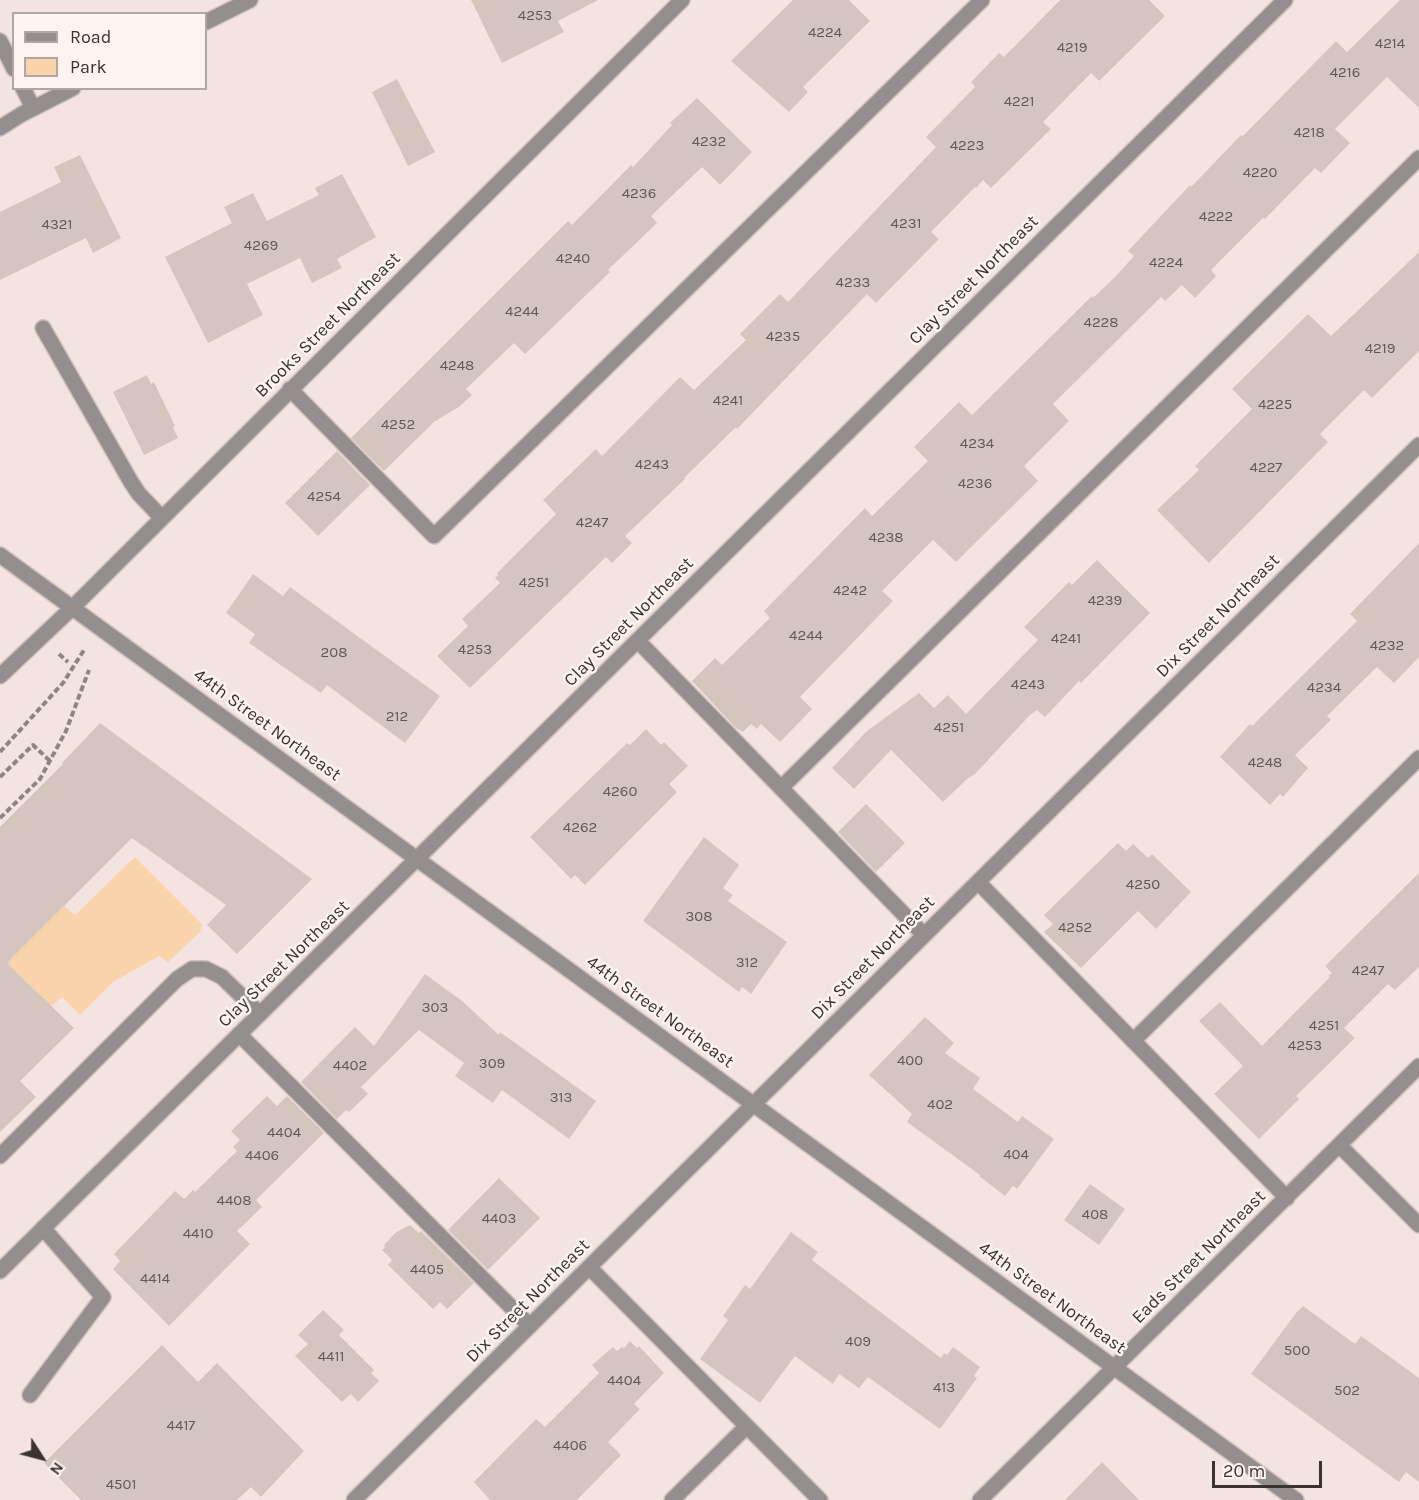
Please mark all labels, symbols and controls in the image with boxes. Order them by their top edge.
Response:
house number: 4253 [518,7,552,25]
legend [12,12,207,90]
house number: 4224 [808,24,842,42]
text: Road [70,26,111,48]
house number: 4214 [1375,35,1405,53]
house number: 4219 [1057,39,1087,57]
text: Park [70,56,107,78]
house number: 4216 [1330,64,1360,82]
house number: 4221 [1004,93,1034,111]
house number: 4218 [1293,124,1325,142]
house number: 4232 [692,133,726,151]
house number: 4223 [950,137,984,155]
house number: 4220 [1243,164,1277,182]
house number: 4236 [622,185,656,203]
house number: 4222 [1199,208,1233,226]
street label: Clay Street Northeast [905,211,1043,349]
house number: 4231 [891,215,921,233]
house number: 4321 [42,216,72,234]
house number: 4269 [244,237,278,255]
street label: Brooks Street Northeast [251,248,405,402]
house number: 4240 [556,250,590,268]
house number: 4224 [1149,254,1183,272]
house number: 4233 [836,274,870,292]
house number: 4244 [505,303,539,321]
house number: 4228 [1084,314,1118,332]
house number: 4235 [766,328,800,346]
house number: 4219 [1365,340,1395,358]
house number: 4248 [440,357,474,375]
house number: 4241 [713,392,743,410]
house number: 4225 [1258,396,1292,414]
house number: 4252 [381,416,415,434]
house number: 4234 [960,435,994,453]
house number: 4243 [635,456,669,474]
house number: 4227 [1250,459,1282,477]
house number: 4236 [958,475,992,493]
house number: 4254 [307,488,341,506]
house number: 4247 [576,514,608,532]
house number: 4238 [868,529,904,547]
street label: Dix Street Northeast [1152,550,1284,682]
street label: Clay Street Northeast [560,553,698,691]
house number: 4251 [519,574,549,592]
house number: 4242 [833,582,867,600]
house number: 4239 [1088,592,1122,610]
house number: 4244 [789,627,823,645]
house number: 4241 [1051,630,1081,648]
house number: 4232 [1370,637,1404,655]
house number: 4253 [458,641,492,659]
house number: 208 [321,644,347,662]
street label: 44th Street Northeast [189,664,345,786]
house number: 4243 [1011,676,1045,694]
house number: 4234 [1307,679,1341,697]
house number: 212 [386,708,408,726]
house number: 4251 [934,719,964,737]
house number: 4248 [1248,754,1282,772]
house number: 4260 [603,783,637,801]
house number: 4262 [563,819,597,837]
house number: 4250 [1126,876,1160,894]
street label: Dix Street Northeast [807,892,939,1024]
street label: Clay Street Northeast [214,896,354,1032]
house number: 308 [686,908,712,926]
house number: 4252 [1058,919,1092,937]
street label: 44th Street Northeast [582,951,738,1073]
house number: 312 [736,954,758,972]
house number: 4247 [1352,962,1384,980]
house number: 303 [422,999,448,1017]
house number: 4251 [1309,1017,1339,1035]
house number: 4253 [1288,1037,1322,1055]
house number: 400 [897,1052,923,1070]
house number: 309 [479,1055,505,1073]
house number: 4402 [333,1057,367,1075]
house number: 313 [550,1089,572,1107]
house number: 402 [927,1096,953,1114]
house number: 4404 [267,1124,301,1142]
house number: 404 [1003,1146,1029,1164]
house number: 4406 [245,1147,279,1165]
street label: Eads Street Northeast [1128,1186,1270,1328]
house number: 4408 [217,1192,251,1210]
house number: 408 [1082,1206,1108,1224]
house number: 4403 [482,1210,516,1228]
house number: 4410 [183,1225,213,1243]
street label: Dix Street Northeast [462,1235,594,1367]
street label: 44th Street Northeast [974,1237,1130,1359]
house number: 4405 [410,1261,444,1279]
house number: 4414 [140,1270,170,1288]
house number: 409 [845,1333,871,1351]
house number: 500 [1284,1342,1310,1360]
house number: 4411 [318,1348,344,1366]
house number: 4404 [607,1372,641,1390]
house number: 413 [933,1379,955,1397]
house number: 502 [1334,1382,1360,1400]
house number: 4417 [167,1417,195,1435]
north arrow [12,1428,72,1488]
house number: 4406 [553,1437,587,1455]
scale bar [1215,1449,1324,1487]
text: N [46,1459,68,1479]
text: 20 m [1223,1460,1265,1482]
house number: 4501 [106,1476,136,1494]

